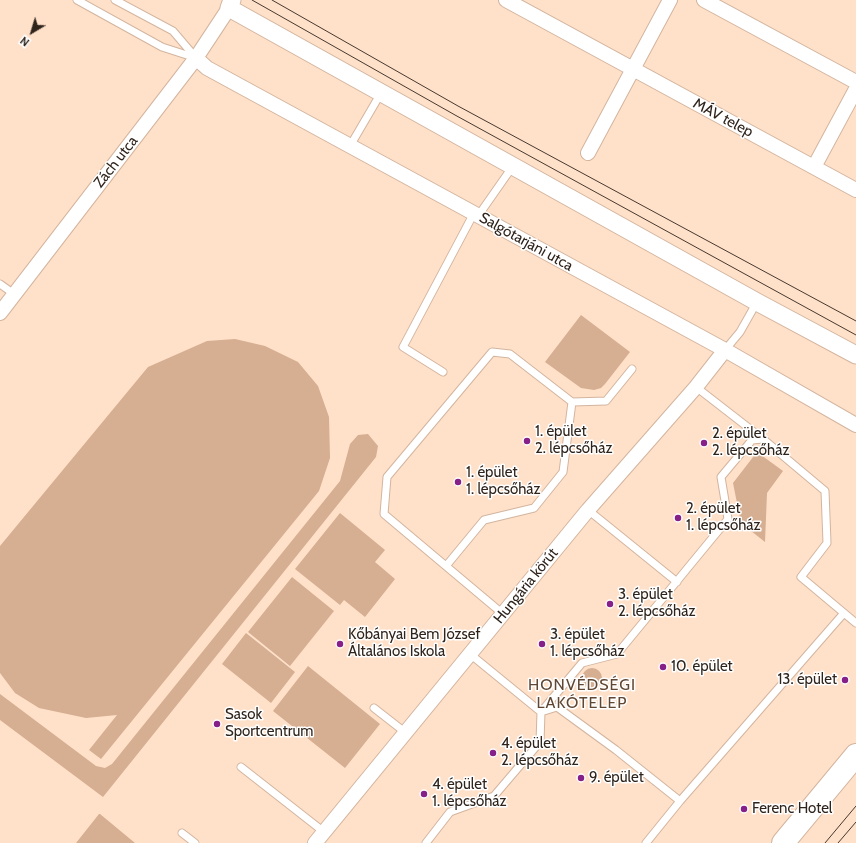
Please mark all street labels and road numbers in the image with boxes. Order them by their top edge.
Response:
street label: MÁV telep [690,95,756,141]
street label: Zách utca [90,133,142,191]
street label: Salgótarjáni utca [476,209,576,275]
street label: Hungária körút [490,545,562,627]

